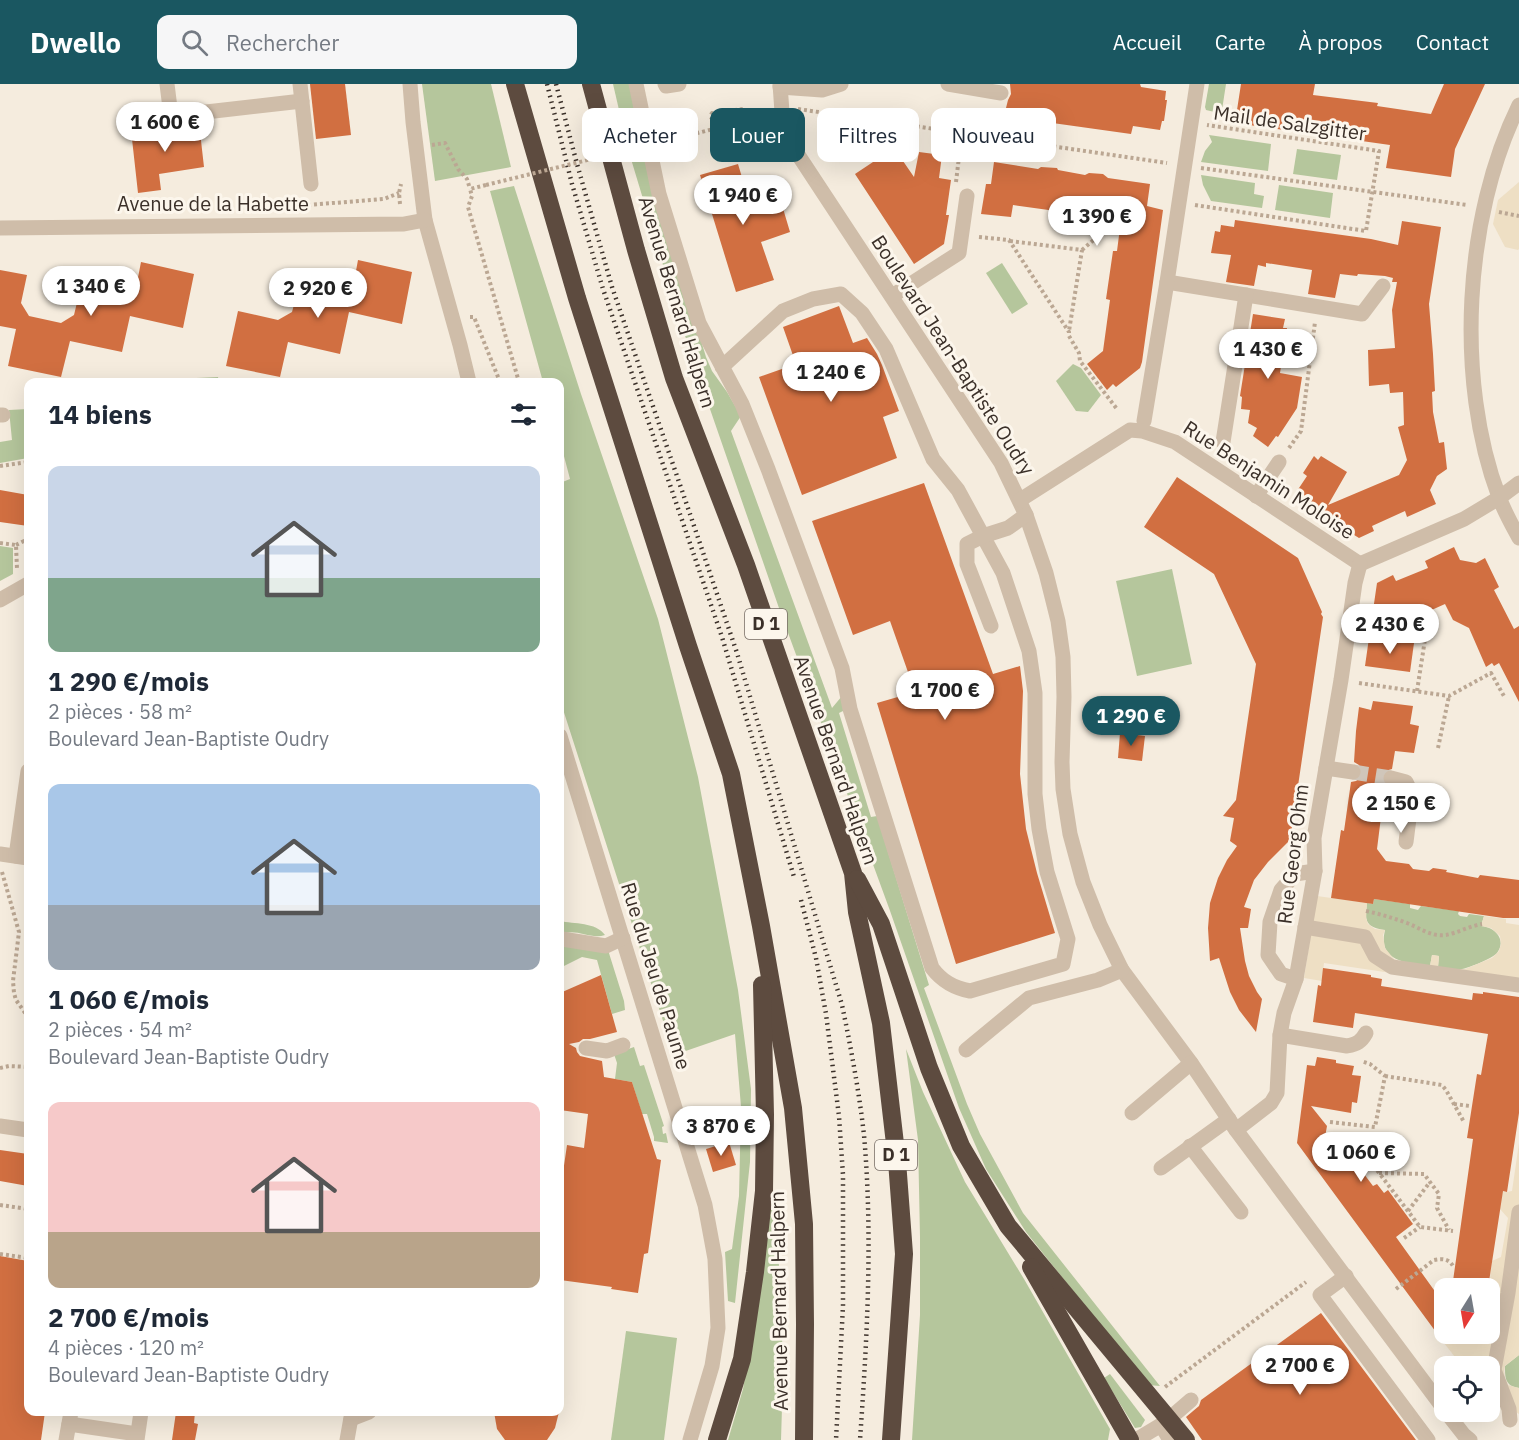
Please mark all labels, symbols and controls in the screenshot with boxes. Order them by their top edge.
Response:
search box [157,15,577,69]
text: Dwello [30,24,121,61]
icon: search [178,26,211,59]
text: Rechercher [226,28,339,57]
text: Accueil [1113,28,1182,56]
text: Carte [1215,28,1266,56]
text: À propos [1299,28,1383,56]
text: Contact [1416,28,1489,56]
street label: Mail de Salzgitter [1212,98,1368,147]
pin: 1 600 € [110,102,220,153]
text: 1 600 € [130,108,200,135]
chip: Acheter [582,108,698,162]
chip: Louer [710,108,805,162]
chip: Filtres [817,108,919,162]
chip: Nouveau [931,108,1056,162]
pin: 1 940 € [688,175,798,226]
text: 1 940 € [708,181,778,208]
street label: Avenue de la Habette [117,190,309,217]
street label: Avenue Bernard Halpern [632,193,723,411]
pin: 1 390 € [1042,196,1152,247]
text: 1 390 € [1062,202,1132,229]
street label: Boulevard Jean-Baptiste Oudry [866,230,1041,480]
pin: 1 340 € [36,266,146,317]
pin: 2 920 € [263,268,373,319]
text: 1 340 € [56,272,126,299]
text: 2 920 € [283,274,353,301]
pin: 1 430 € [1213,329,1323,380]
text: 1 430 € [1233,335,1303,362]
pin: 1 240 € [776,352,886,403]
text: 1 240 € [796,358,866,385]
text: 14 biens [48,397,152,431]
icon: filters [507,398,540,431]
street label: Rue Benjamin Moloise [1178,414,1360,545]
icon: home [240,505,348,613]
pin: 2 430 € [1335,604,1445,655]
road number: D 1 [745,609,787,639]
text: 2 430 € [1355,610,1425,637]
street label: Avenue Bernard Halpern [788,651,885,868]
text: 1 290 €/mois [48,664,209,698]
pin: 1 700 € [890,670,1000,721]
text: 1 700 € [910,676,980,703]
pin: 1 290 € [1076,696,1186,747]
text: 2 pièces · 58 m² [48,698,192,725]
text: 1 290 € [1096,702,1166,729]
text: Boulevard Jean-Baptiste Oudry [48,725,329,752]
street label: Rue Georg Ohm [1271,782,1315,926]
pin: 2 150 € [1346,783,1456,834]
text: 2 150 € [1366,789,1436,816]
icon: home [240,823,348,931]
street label: Rue du Jeu de Paume [615,879,698,1073]
text: 1 060 €/mois [48,982,209,1016]
text: 2 pièces · 54 m² [48,1016,192,1043]
text: Boulevard Jean-Baptiste Oudry [48,1043,329,1070]
pin: 3 870 € [666,1106,776,1157]
text: 3 870 € [686,1112,756,1139]
pin: 1 060 € [1306,1132,1416,1183]
text: 1 060 € [1326,1138,1396,1165]
road number: D 1 [875,1140,917,1170]
icon: home [240,1141,348,1249]
street label: Avenue Bernard Halpern [763,1191,794,1411]
north arrow [1434,1278,1500,1344]
map controls [1434,1278,1500,1422]
text: 2 700 €/mois [48,1300,209,1334]
text: 4 pièces · 120 m² [48,1334,204,1361]
pin: 2 700 € [1245,1345,1355,1396]
text: 2 700 € [1265,1351,1335,1378]
button: locate [1434,1356,1500,1422]
text: Boulevard Jean-Baptiste Oudry [48,1361,329,1388]

